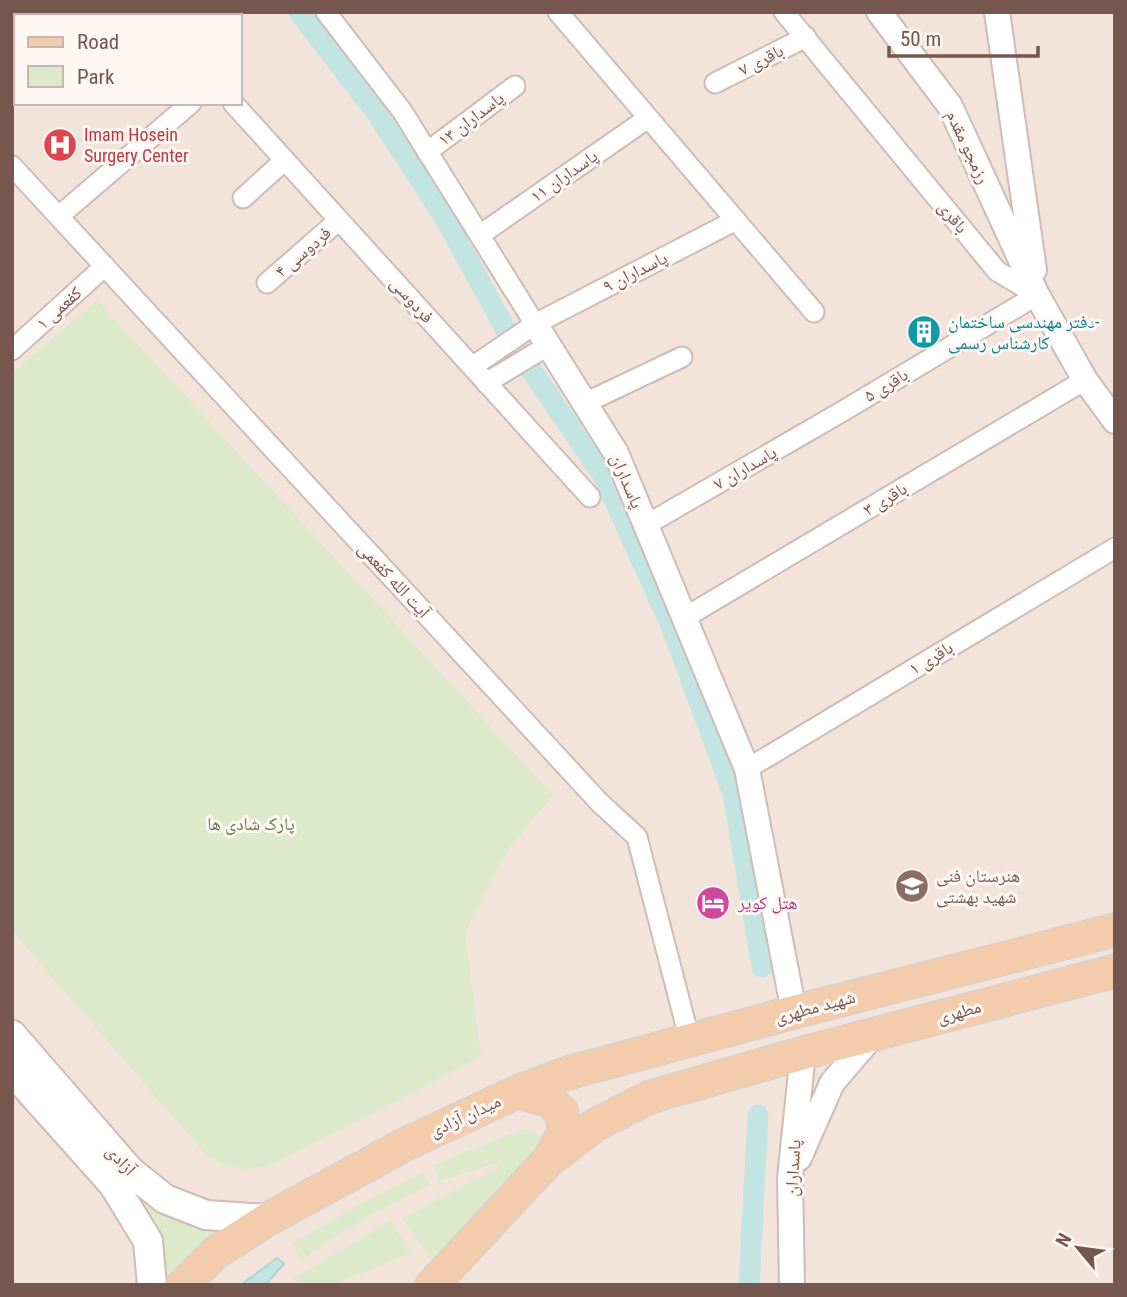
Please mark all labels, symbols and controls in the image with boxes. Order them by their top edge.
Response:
legend [14,14,242,105]
scale bar [889,14,1038,58]
text: 50 m [900,27,941,51]
text: Road [77,30,119,54]
street label: باقری ۷ [735,39,787,81]
text: Park [77,65,115,89]
street label: پاسداران ۱۳ [433,87,509,151]
street label: رزمجو مقدم [940,106,995,188]
place label: Imam Hosein Surgery Center [84,124,189,166]
hospital icon: Imam Hosein Surgery Center [41,126,79,164]
street label: پاسداران ۱۱ [526,145,602,207]
street label: باقری [933,196,973,238]
street label: فردوسی ۴ [270,222,336,282]
street label: پاسداران ۹ [599,246,671,298]
street label: فردوسی [385,272,439,328]
street label: کفعمی ۱ [32,281,87,334]
place label: دفتر مهندسی ساختمان- کارشناس رسمی [948,311,1100,354]
building icon: دفتر مهندسی ساختمان- کارشناس رسمی [905,313,943,351]
street label: باقری ۵ [860,363,912,407]
street label: پاسداران ۷ [709,441,781,495]
street label: پاسداران [606,450,648,512]
street label: باقری ۳ [859,477,911,521]
street label: آیت الله کفعمی [353,537,435,623]
street label: باقری ۱ [905,636,957,680]
park label: پارک شادی ها [207,813,295,835]
place label: هنرستان فنی شهید بهشتی [936,865,1020,908]
school or university icon: هنرستان فنی شهید بهشتی [893,867,931,905]
hotel icon: هتل کویر [694,884,732,922]
place label: هتل کویر [737,892,798,914]
street label: شهید مطهری [772,986,858,1028]
street label: مطهری [935,996,983,1028]
street label: میدان آزادی [426,1090,504,1142]
street label: پاسداران [781,1139,806,1197]
street label: آزادی [101,1140,141,1180]
north arrow [1043,1213,1113,1283]
text: N [1051,1229,1076,1251]

